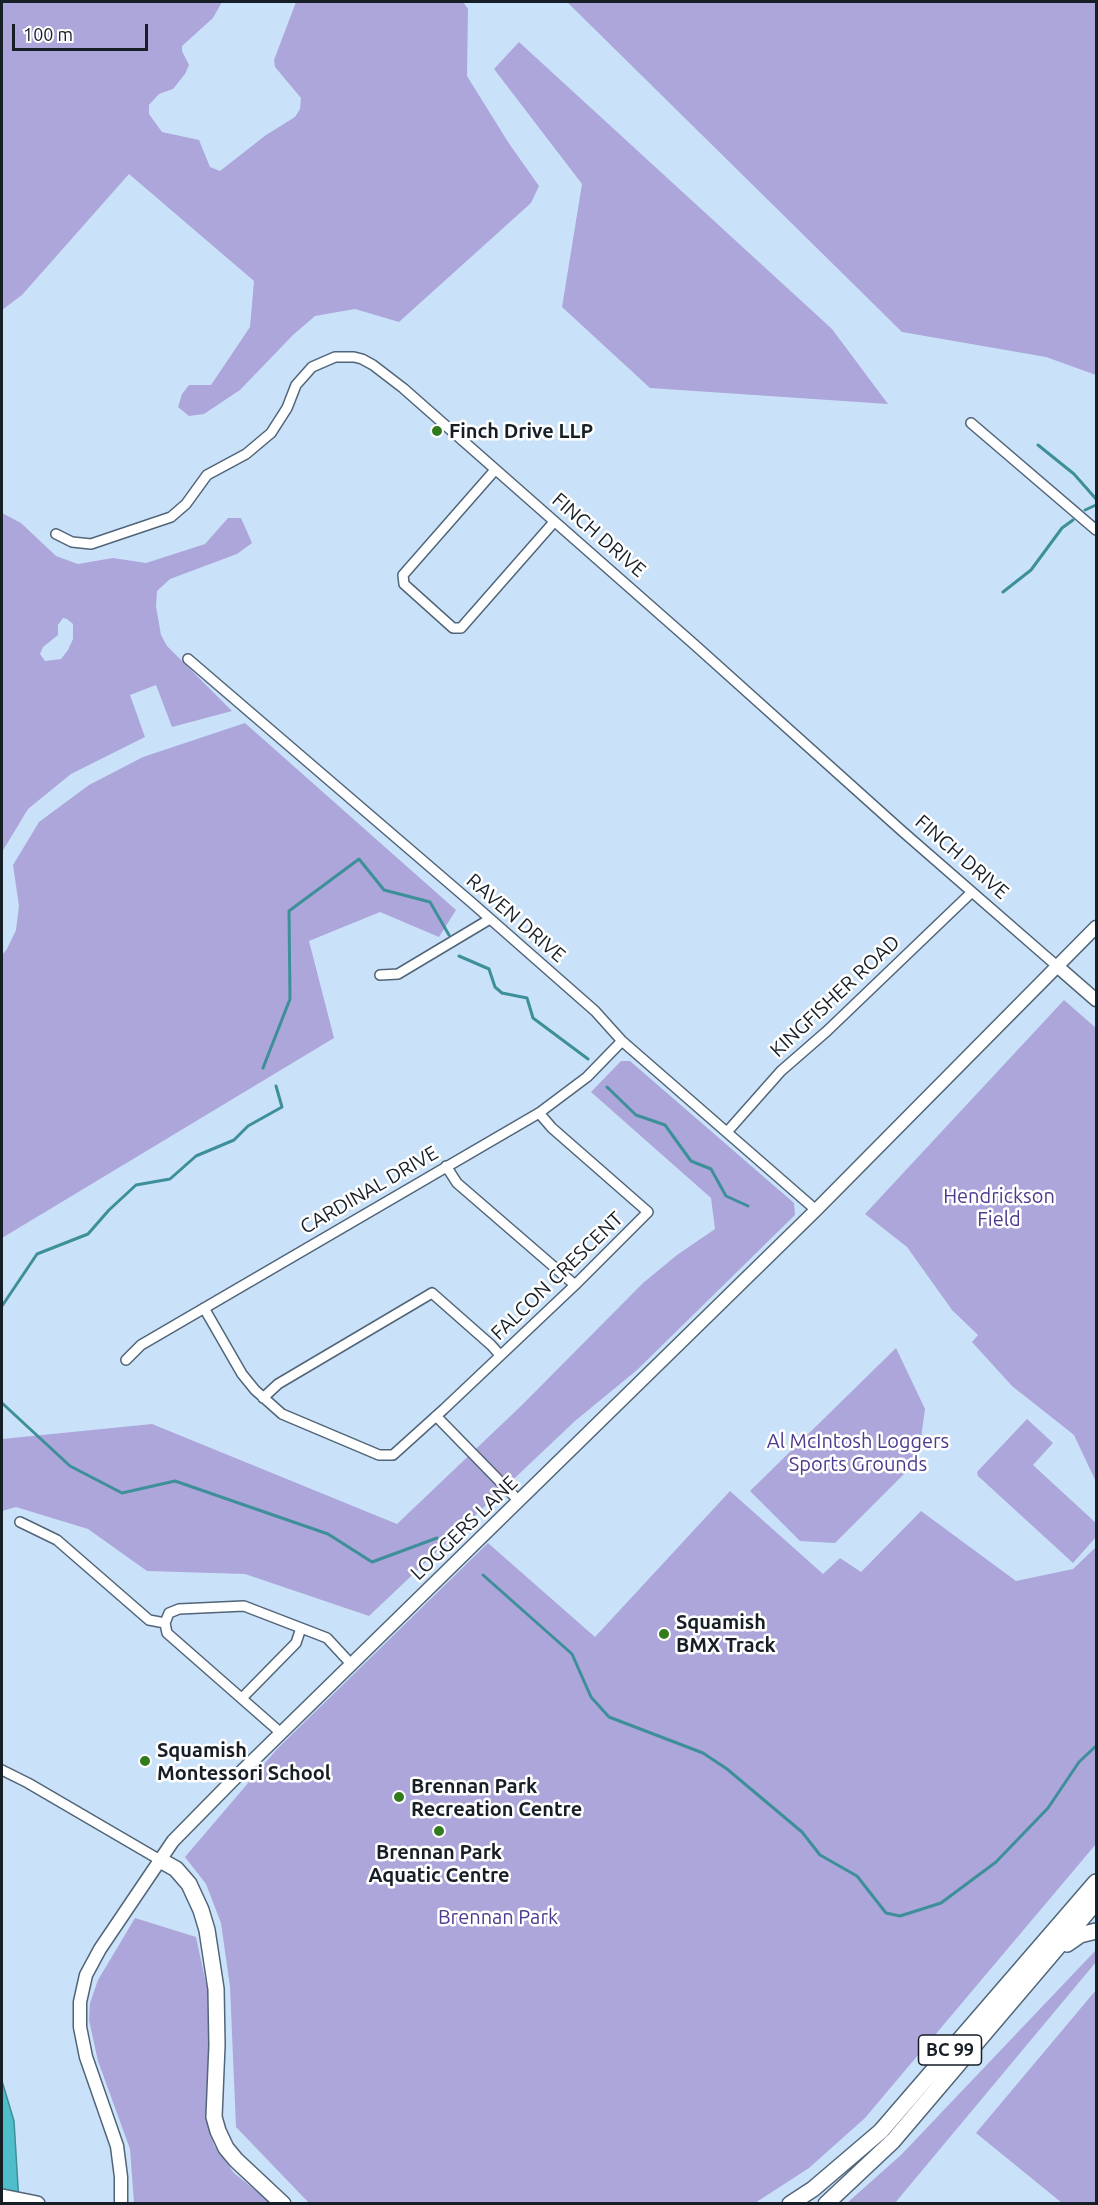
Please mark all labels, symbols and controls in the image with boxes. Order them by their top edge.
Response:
scale bar [15,12,152,50]
text: 100 m [23,24,73,44]
place label: Finch Drive LLP [449,419,593,443]
marker: Finch Drive LLP [430,424,444,438]
street label: FINCH DRIVE [547,488,651,582]
street label: FINCH DRIVE [910,810,1014,904]
street label: RAVEN DRIVE [462,868,570,968]
street label: KINGFISHER ROAD [765,930,905,1062]
street label: CARDINAL DRIVE [296,1141,442,1239]
park label: Hendrickson Field [943,1184,1055,1231]
street label: FALCON CRESCENT [486,1207,628,1345]
park label: Al McIntosh Loggers Sports Grounds [767,1429,949,1476]
street label: LOGGERS LANE [405,1471,523,1585]
place label: Squamish BMX Track [676,1610,776,1657]
marker: Squamish BMX Track [657,1627,671,1641]
place label: Squamish Montessori School [157,1738,331,1785]
marker: Squamish Montessori School [138,1754,152,1768]
place label: Brennan Park Recreation Centre [411,1774,582,1821]
marker: Brennan Park Recreation Centre [392,1790,406,1804]
marker: Brennan Park Aquatic Centre [432,1824,446,1838]
place label: Brennan Park Aquatic Centre [368,1840,510,1887]
park label: Brennan Park [438,1905,558,1929]
road number: BC 99 [918,2035,982,2065]

